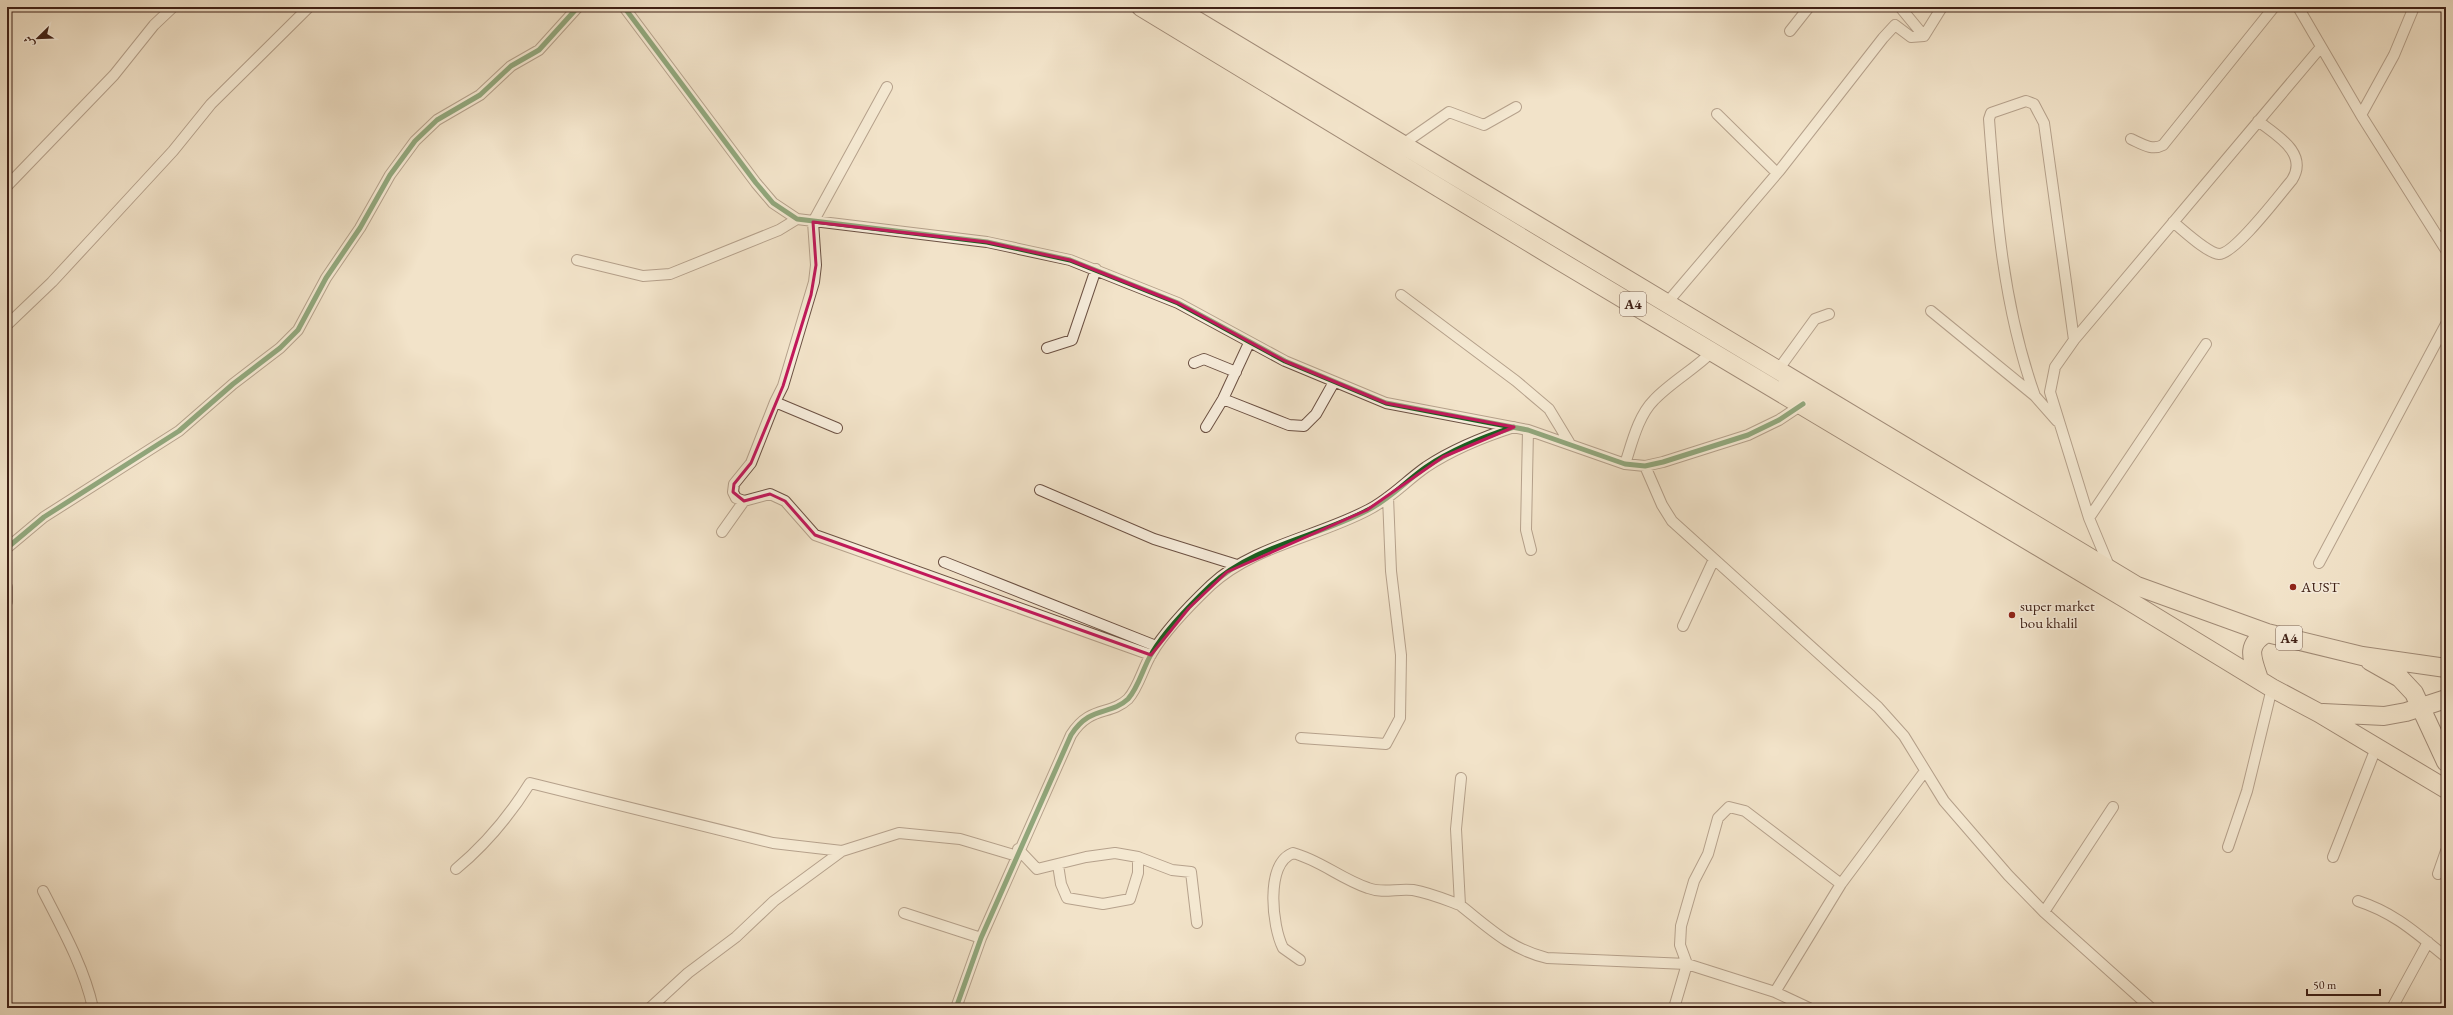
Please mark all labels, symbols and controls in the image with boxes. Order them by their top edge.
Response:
north arrow [18,18,58,58]
text: ش [20,34,37,50]
road number: A4 [1620,292,1646,316]
place label: AUST [2300,577,2340,596]
marker: AUST [2288,582,2298,592]
place label: super market bou khalil [2020,596,2095,632]
marker: super market bou khalil [2007,610,2017,620]
road number: A4 [2276,626,2302,650]
scale bar [2307,971,2380,997]
text: 50 m [2313,977,2337,993]

